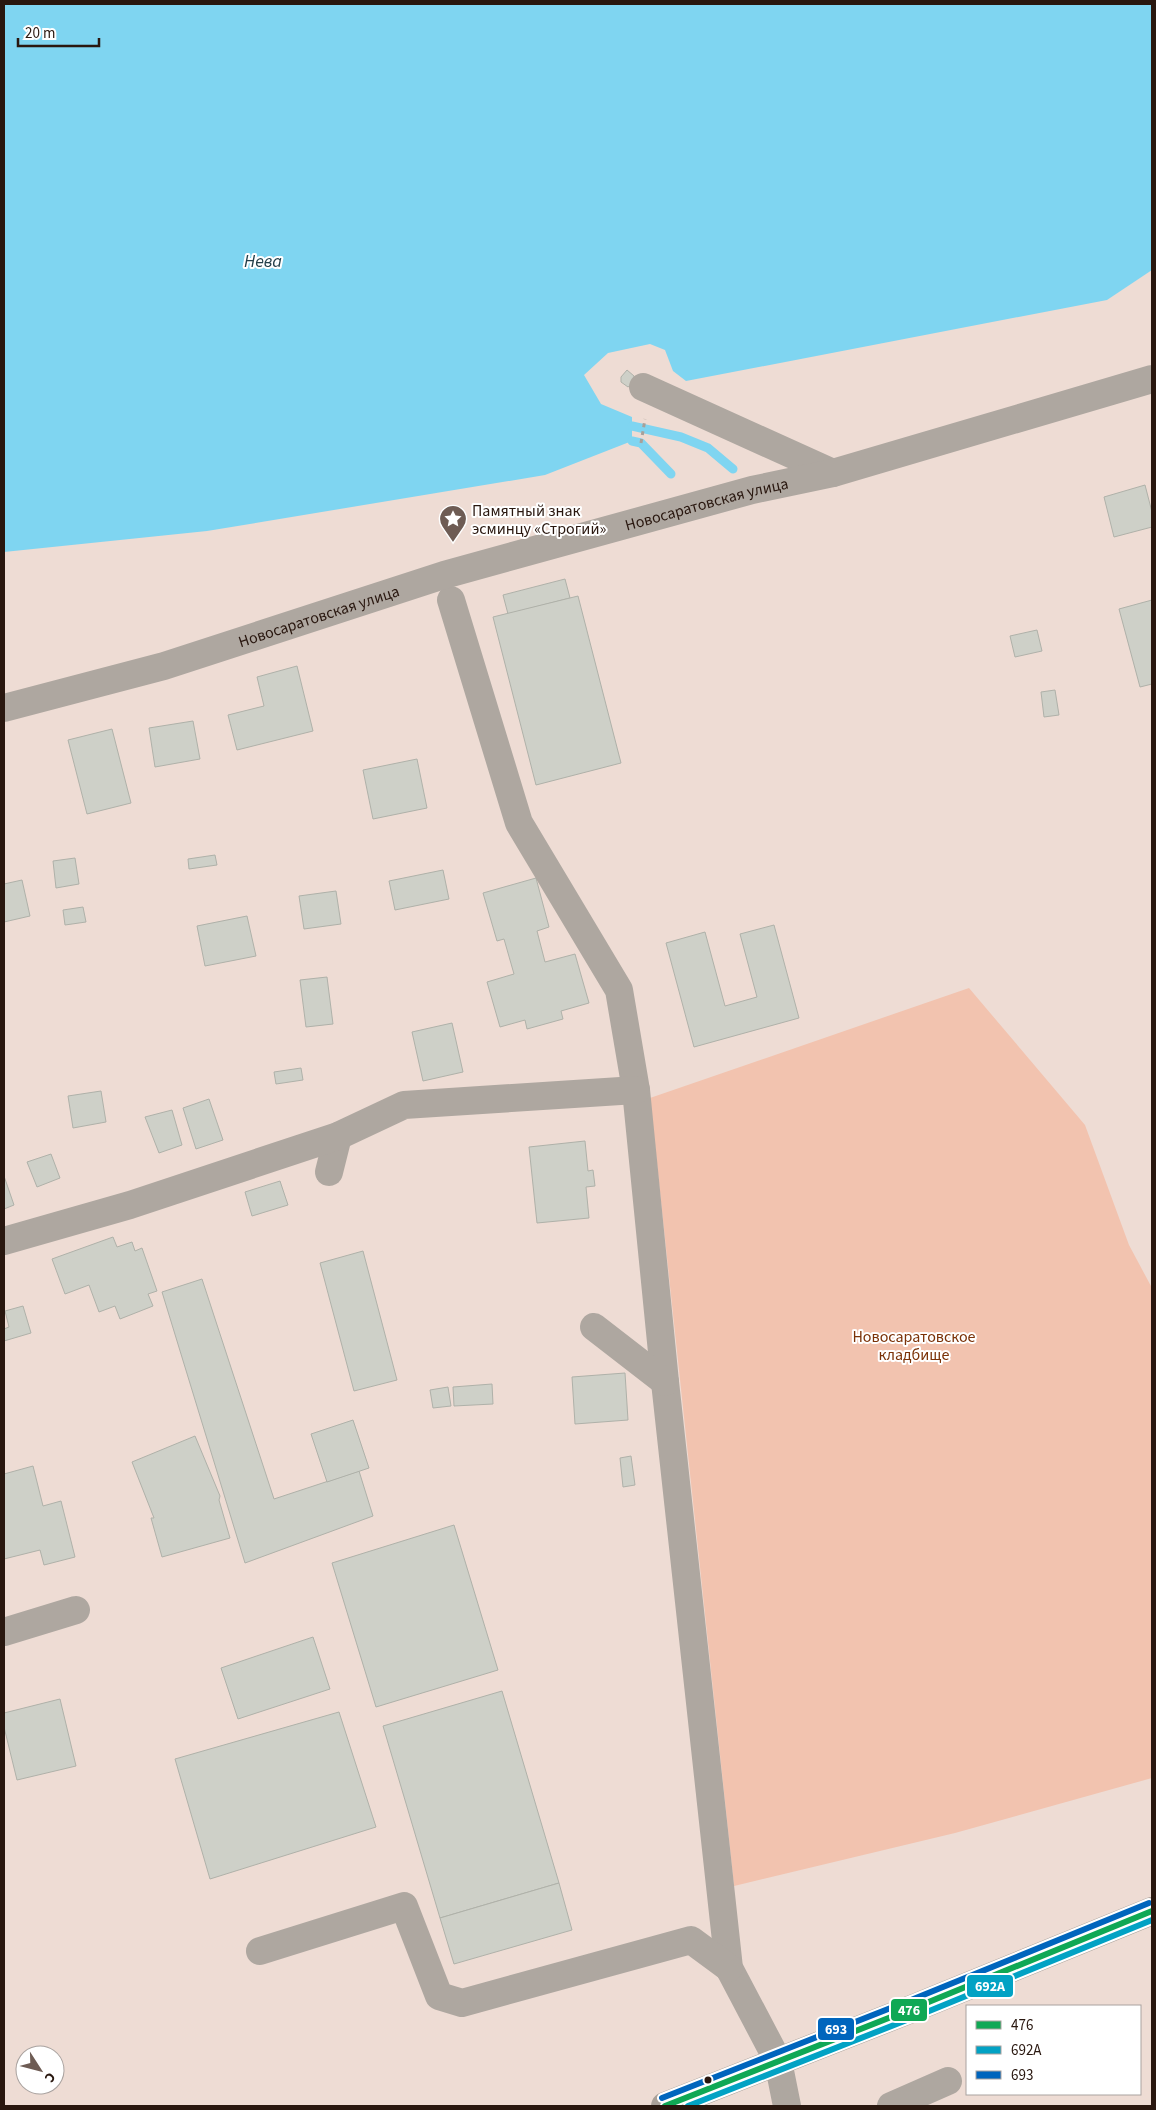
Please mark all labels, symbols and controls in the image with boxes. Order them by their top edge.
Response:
scale bar [18,15,99,47]
text: 20 m [25,23,55,44]
water label: Нева [244,249,282,274]
street label: Новосаратовская улица [623,473,790,537]
place label: Памятный знак эсминцу «Строгий» [472,500,606,540]
place icon: Памятный знак эсминцу «Строгий» [438,504,468,543]
street label: Новосаратовская улица [236,580,402,653]
park label: Новосаратовское кладбище [852,1326,976,1366]
line badge: 692А [966,1974,1014,1998]
text: 692А [975,1977,1006,1997]
line badge: 476 [890,1998,928,2022]
text: 476 [898,2001,920,2021]
legend [966,2005,1141,2095]
text: 476 [1011,2015,1033,2036]
line badge: 693 [817,2017,855,2041]
text: 693 [825,2020,847,2040]
text: 692А [1011,2040,1042,2061]
north arrow [15,2045,65,2095]
text: 693 [1011,2065,1033,2086]
text: С [39,2068,60,2086]
unlabelled marker [703,2075,713,2085]

